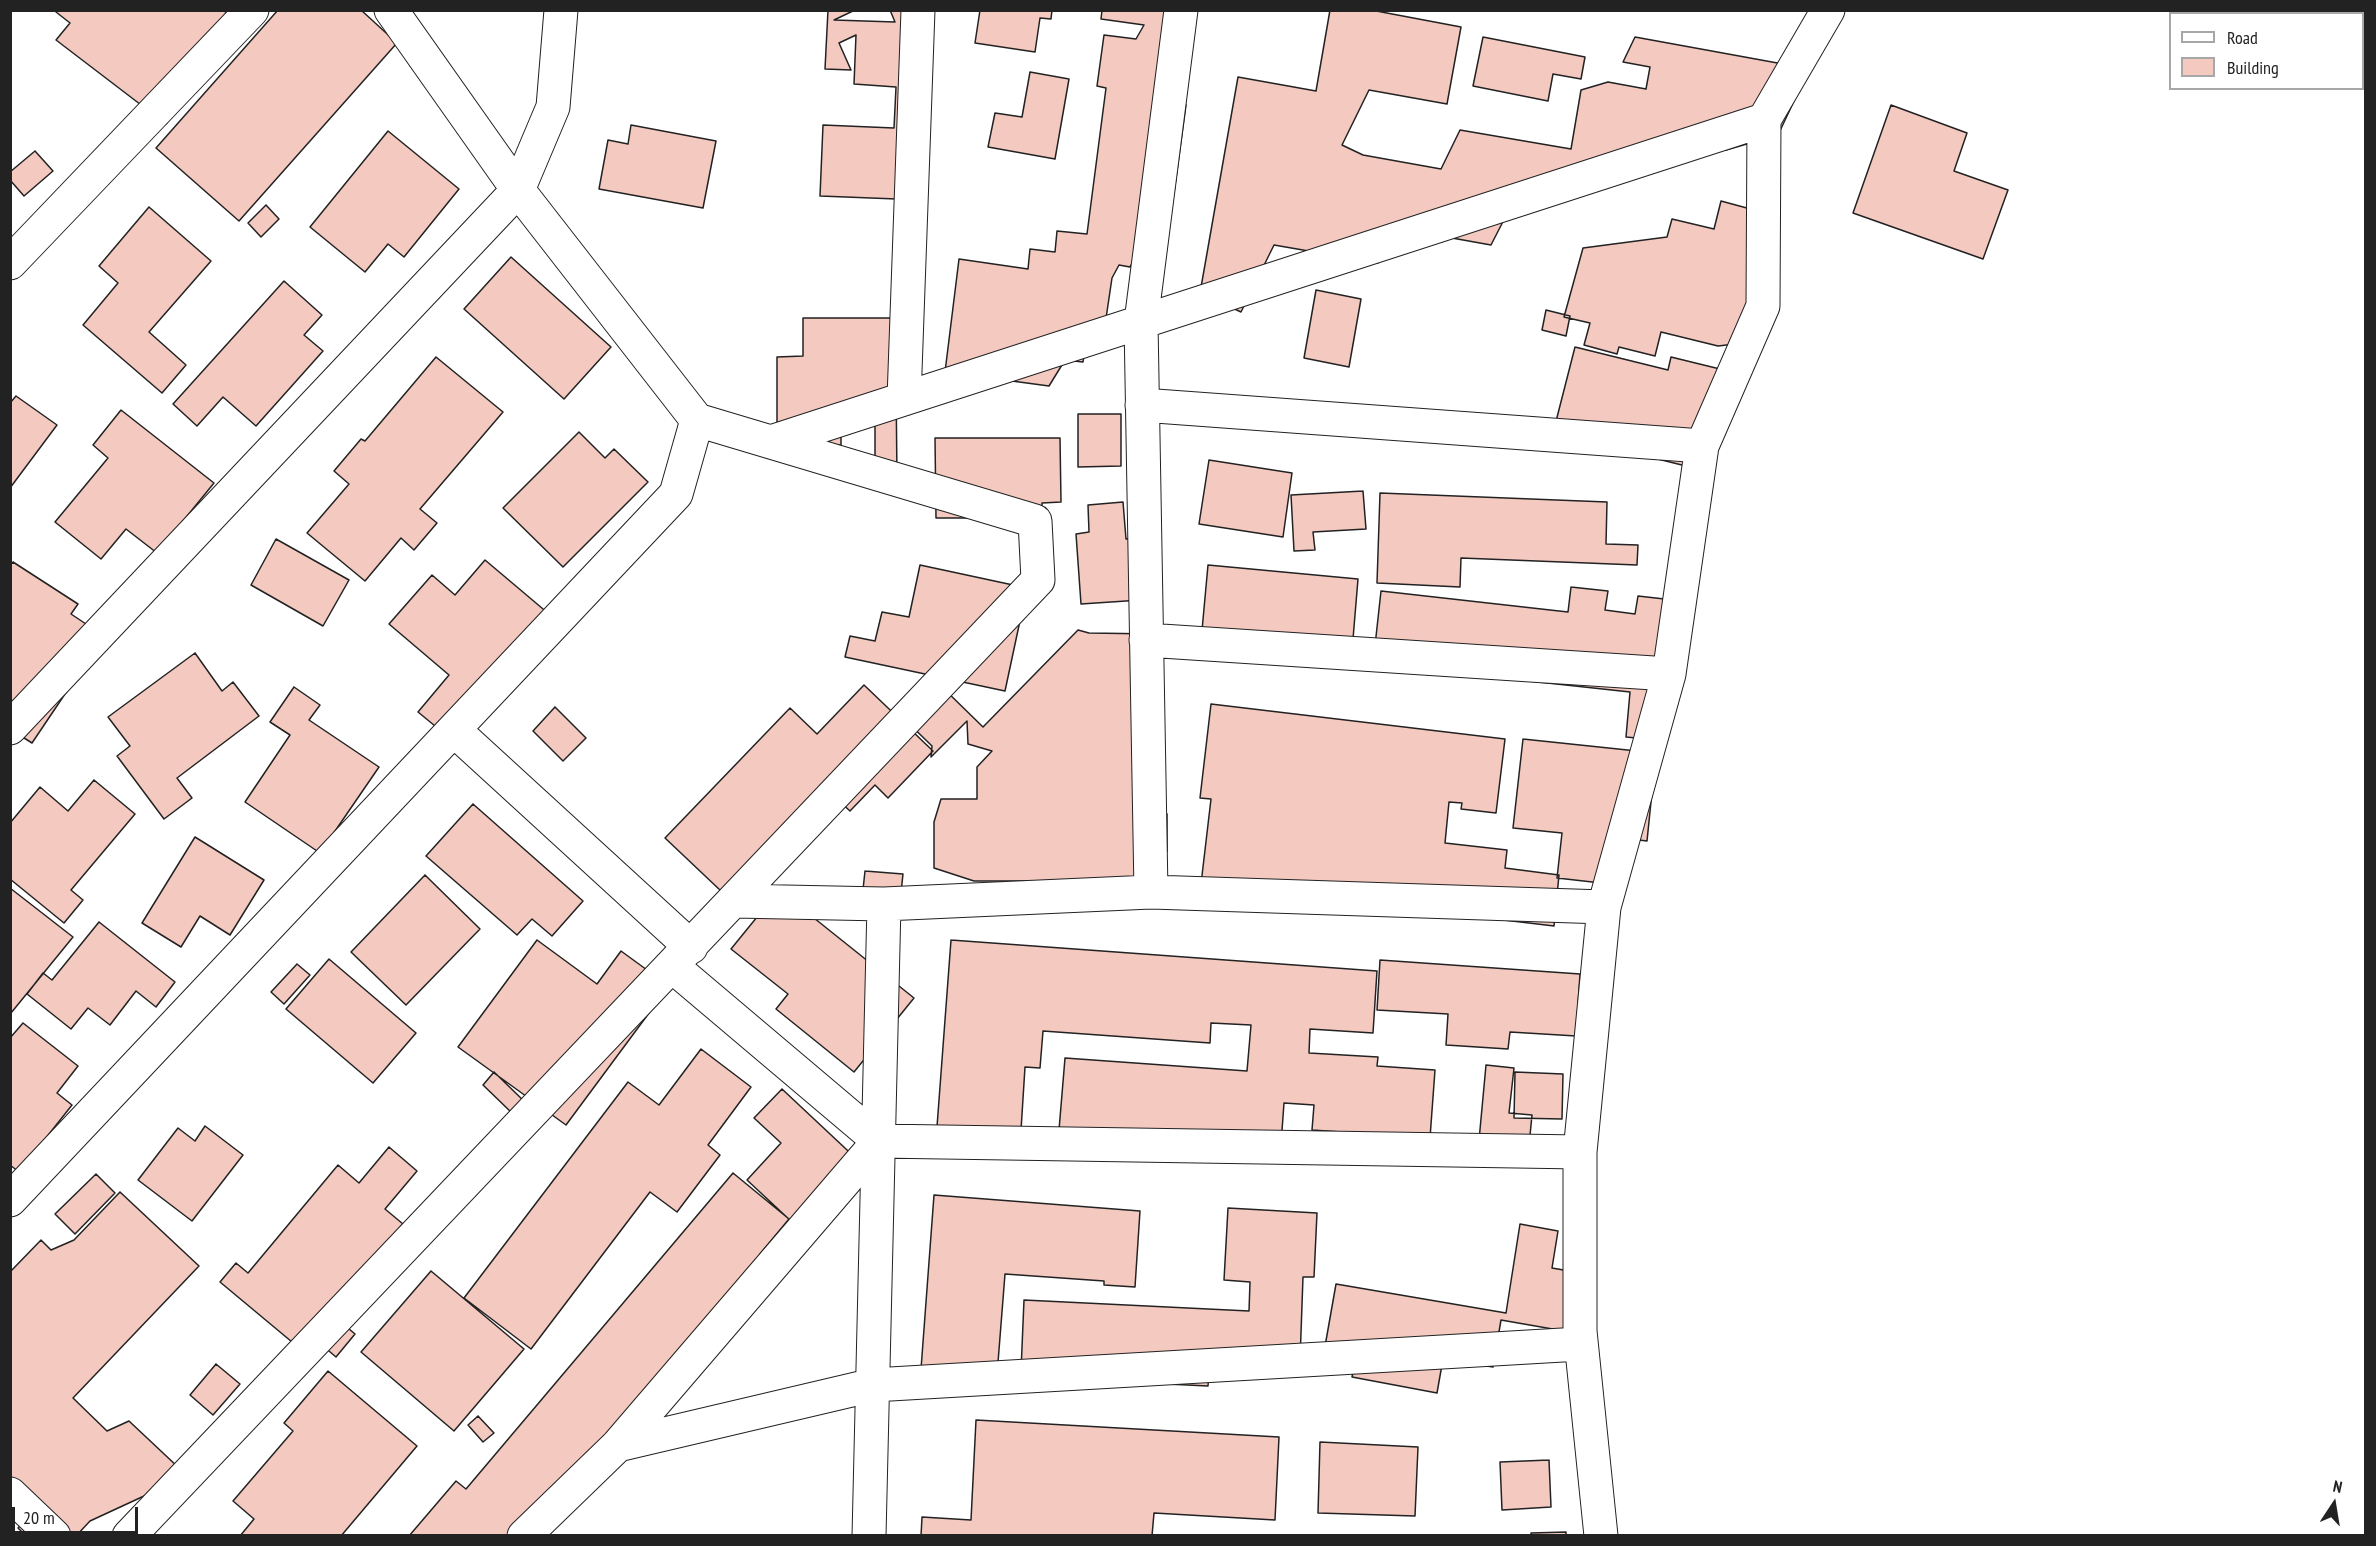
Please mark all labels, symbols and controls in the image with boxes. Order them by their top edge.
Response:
legend [2169,12,2364,90]
text: Road [2227,26,2258,49]
text: Building [2227,56,2279,79]
north arrow [2304,1474,2364,1534]
text: N [2331,1476,2344,1497]
scale bar [15,1495,141,1533]
text: 20 m [23,1506,55,1529]

